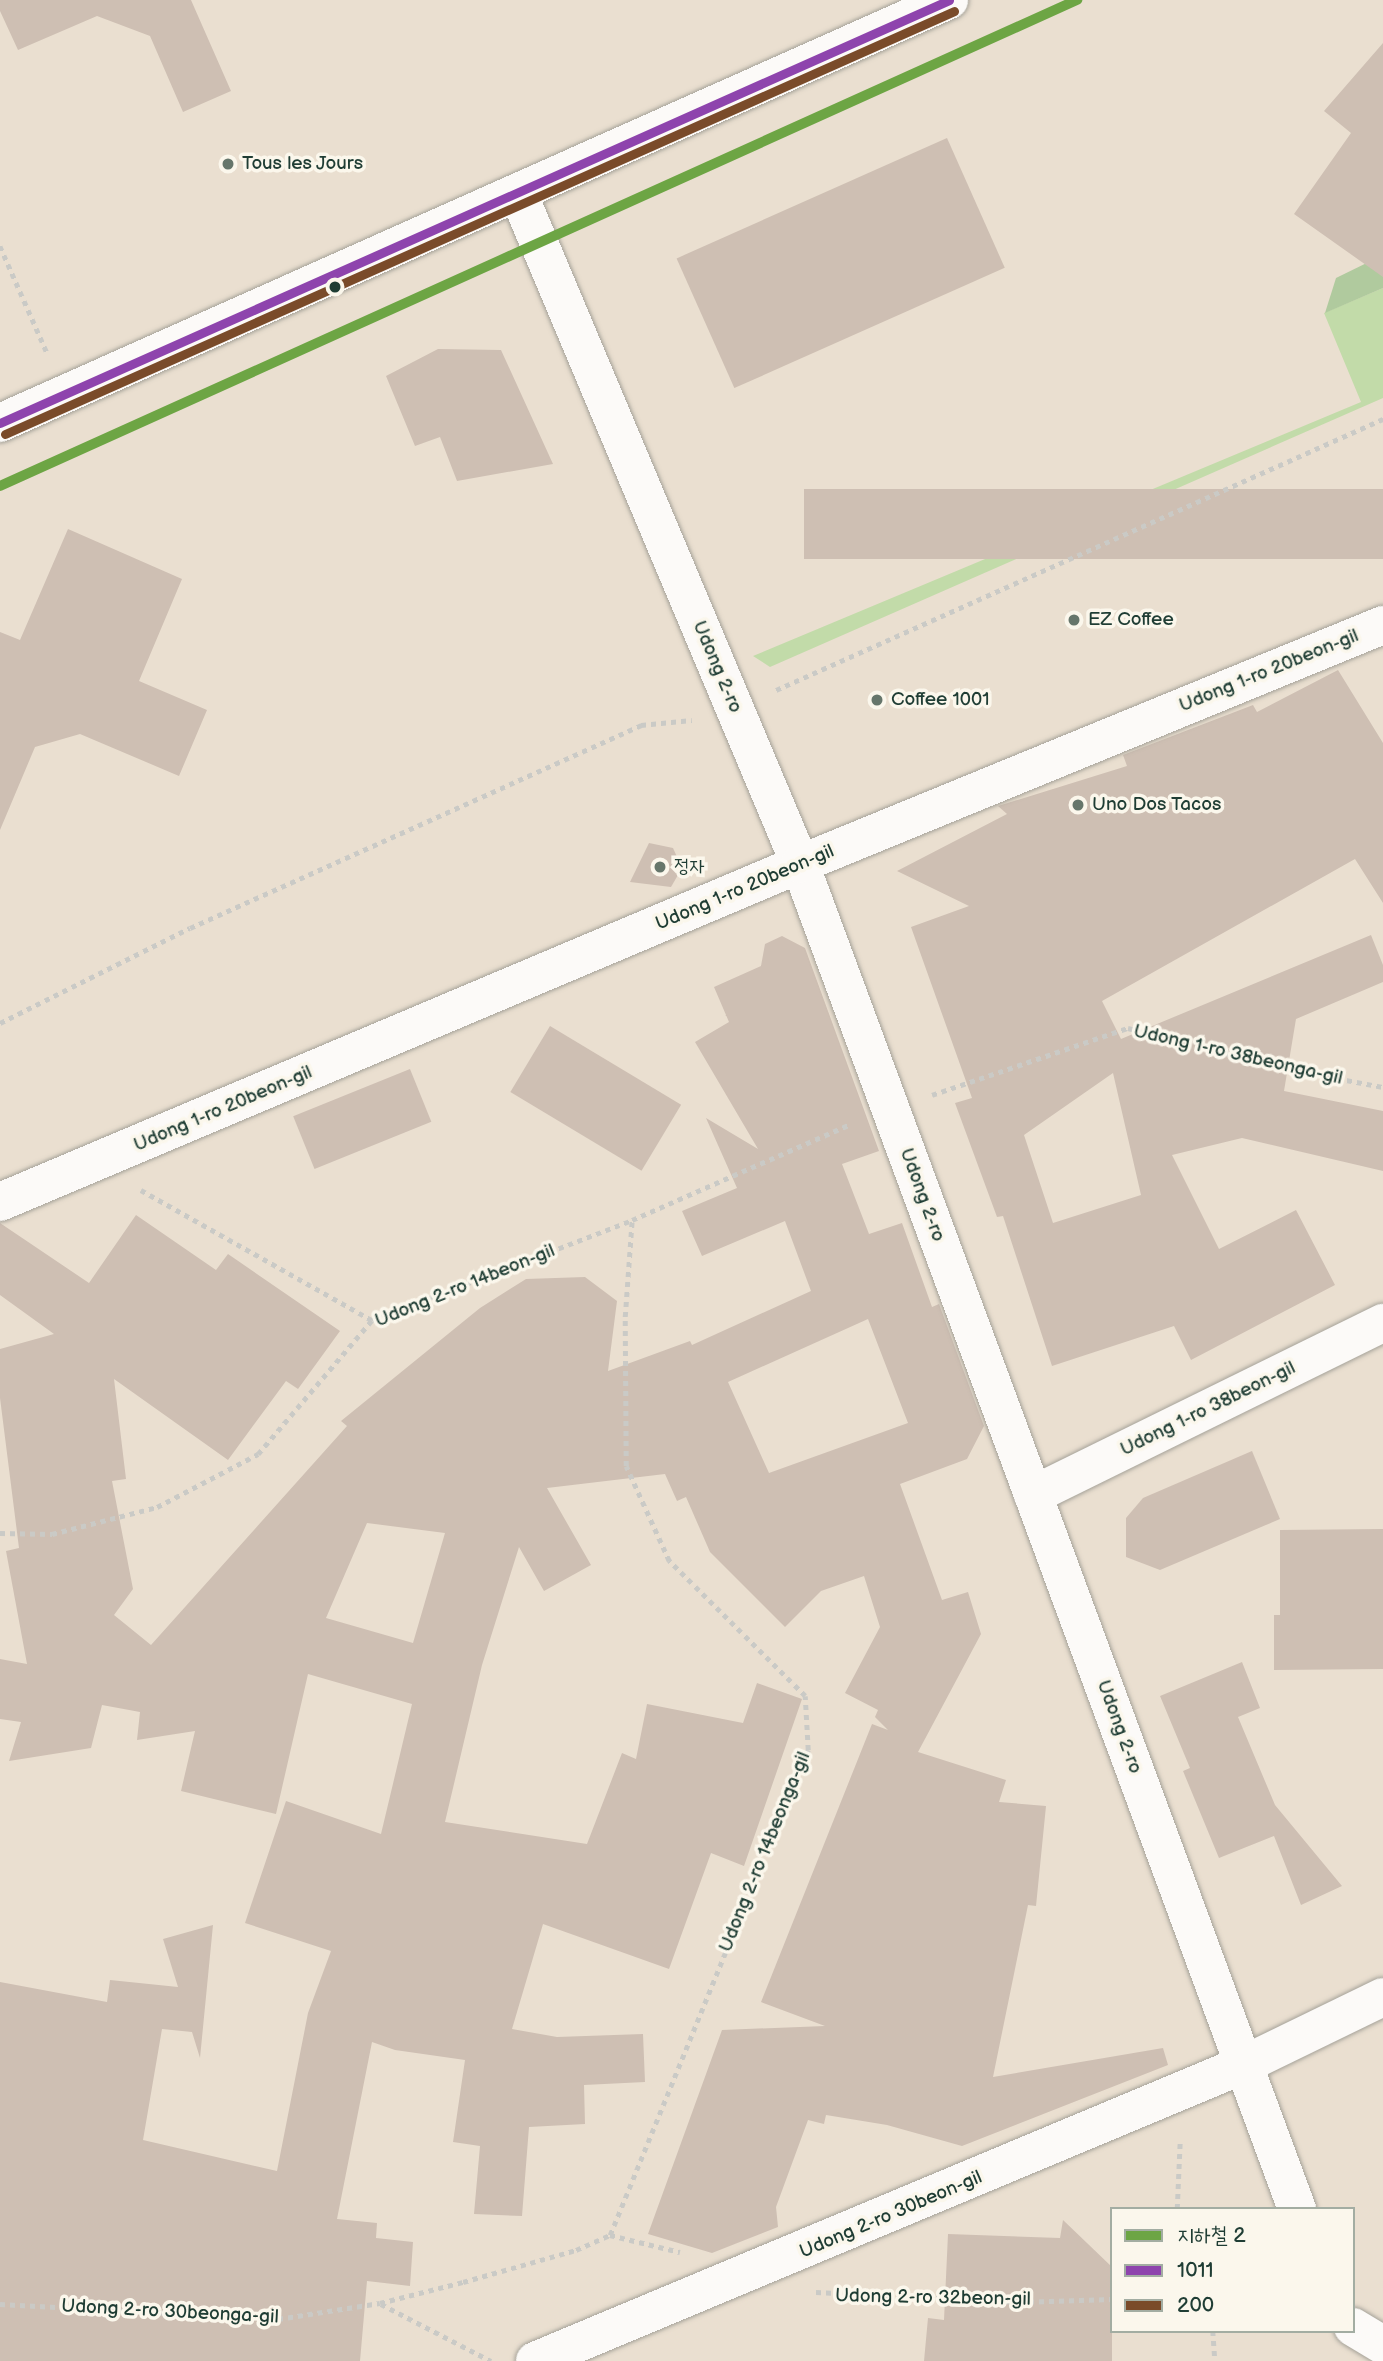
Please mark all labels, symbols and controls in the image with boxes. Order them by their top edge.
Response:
place label: Tous les Jours [242,153,364,175]
marker: Tous les Jours [220,156,236,172]
unlabelled marker [328,280,342,294]
place label: EZ Coffee [1088,609,1174,631]
marker: EZ Coffee [1066,612,1082,628]
street label: Udong 2-ro [687,618,747,716]
street label: Udong 1-ro 20beon-gil [1176,625,1362,717]
place label: Coffee 1001 [891,689,990,711]
marker: Coffee 1001 [869,692,885,708]
place label: Uno Dos Tacos [1092,794,1222,816]
marker: Uno Dos Tacos [1070,797,1086,813]
street label: Udong 1-ro 20beon-gil [652,840,838,936]
place label: 정자 [674,856,705,878]
marker: 정자 [652,859,668,875]
street label: Udong 1-ro 38beonga-gil [1131,1020,1345,1090]
street label: Udong 1-ro 20beon-gil [130,1061,316,1157]
street label: Udong 2-ro [895,1145,949,1245]
street label: Udong 2-ro 14beon-gil [372,1239,558,1333]
street label: Udong 1-ro 38beon-gil [1117,1357,1299,1461]
street label: Udong 2-ro [1092,1677,1146,1777]
street label: Udong 2-ro 14beonga-gil [714,1749,816,1955]
street label: Udong 2-ro 30beon-gil [796,2166,986,2264]
legend [1110,2207,1355,2333]
text: 지하철 2 [1177,2223,1246,2248]
text: 1011 [1177,2258,1214,2283]
street label: Udong 2-ro 32beon-gil [835,2285,1031,2311]
text: 200 [1177,2293,1214,2318]
street label: Udong 2-ro 30beonga-gil [61,2295,279,2329]

